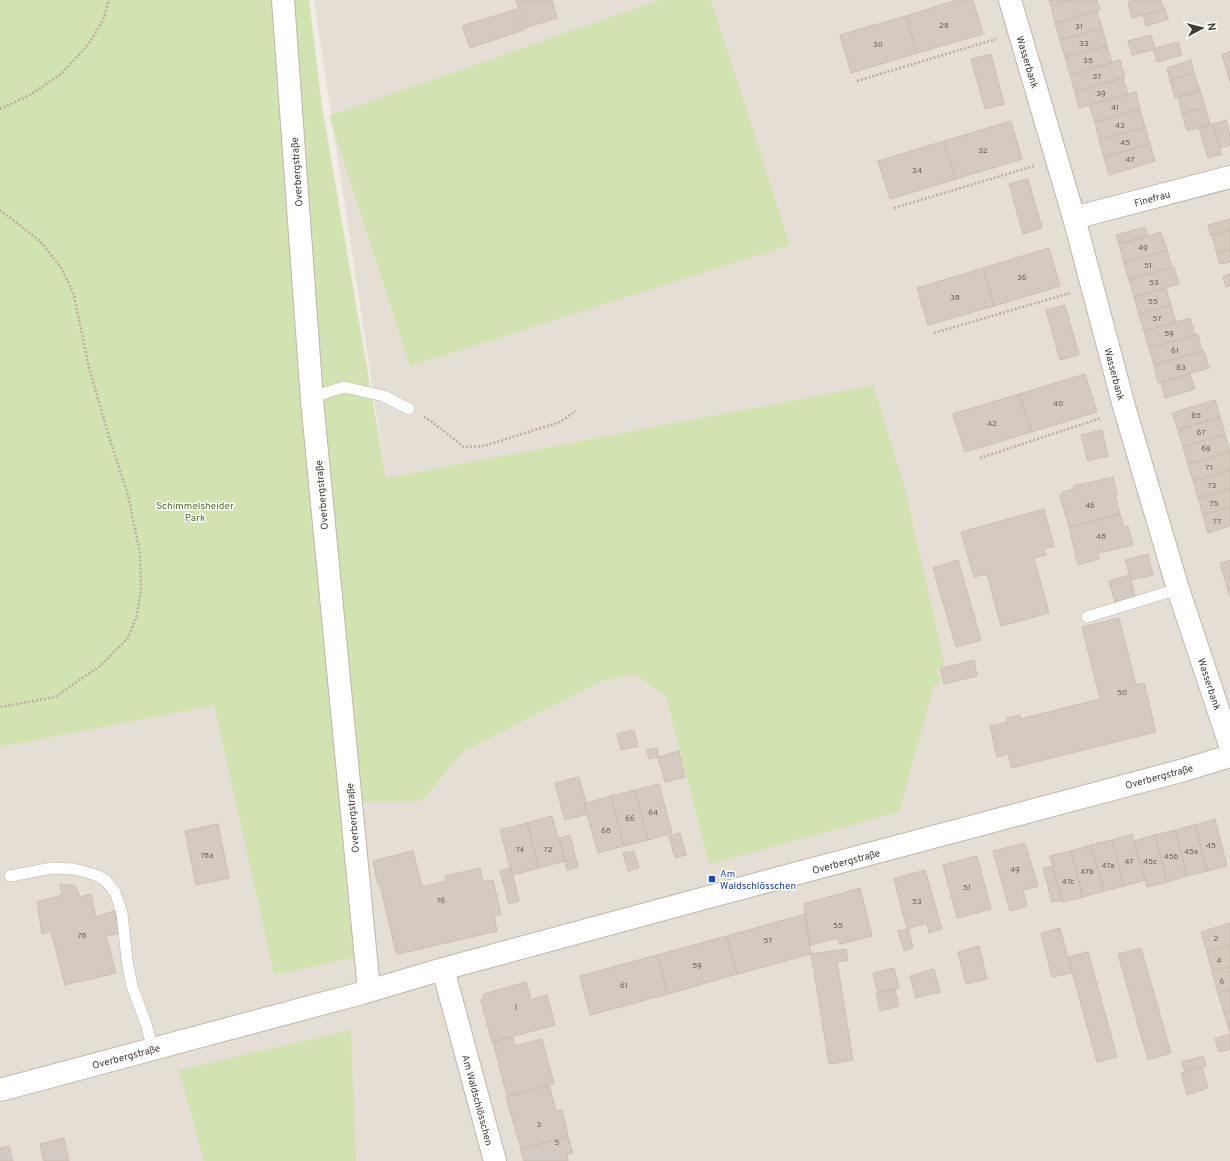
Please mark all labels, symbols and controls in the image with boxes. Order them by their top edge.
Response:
north arrow [1182,8,1222,48]
house number: 28 [939,21,949,31]
house number: 31 [1075,22,1083,32]
text: N [1204,22,1218,32]
street label: Wasserbank [1012,35,1041,90]
house number: 33 [1079,39,1089,49]
house number: 30 [873,40,883,50]
house number: 35 [1083,56,1093,66]
house number: 37 [1093,72,1101,82]
house number: 39 [1096,89,1106,99]
house number: 41 [1111,103,1119,113]
house number: 43 [1115,121,1125,131]
street label: Overbergstraße [289,137,306,207]
house number: 45 [1120,138,1130,148]
house number: 32 [978,146,988,156]
house number: 47 [1125,155,1135,165]
house number: 34 [912,166,922,176]
street label: Finefrau [1133,188,1172,211]
house number: 49 [1138,243,1148,253]
house number: 51 [1144,261,1152,271]
house number: 36 [1017,273,1027,283]
house number: 53 [1149,278,1159,288]
house number: 38 [950,293,960,303]
house number: 55 [1148,297,1158,307]
house number: 57 [1152,314,1162,324]
house number: 59 [1164,329,1174,339]
house number: 61 [1171,346,1179,356]
street label: Wasserbank [1100,347,1127,402]
house number: 63 [1176,363,1186,373]
house number: 40 [1053,399,1063,409]
house number: 65 [1191,411,1201,421]
house number: 42 [987,419,997,429]
house number: 67 [1197,428,1205,438]
house number: 69 [1201,444,1211,454]
street label: Overbergstraße [313,459,332,530]
house number: 71 [1205,463,1213,473]
house number: 73 [1208,481,1217,491]
house number: 75 [1209,499,1219,509]
park label: Schimmelsheider Park [156,500,234,525]
house number: 46 [1085,501,1095,511]
house number: 77 [1213,517,1221,527]
house number: 48 [1096,532,1106,542]
street label: Wasserbank [1194,657,1223,712]
house number: 50 [1117,688,1127,698]
street label: Overbergstraße [1124,762,1195,793]
street label: Overbergstraße [344,782,363,853]
house number: 64 [648,808,658,818]
house number: 66 [625,814,635,824]
house number: 68 [601,826,611,836]
house number: 45 [1206,841,1216,851]
house number: 74 [516,845,524,855]
house number: 72 [544,845,553,855]
street label: Overbergstraße [811,847,882,878]
house number: 45a [1184,847,1198,857]
house number: 78a [200,851,214,861]
house number: 45b [1164,852,1179,862]
house number: 47 [1124,857,1134,867]
house number: 45c [1143,857,1157,867]
house number: 47a [1101,861,1115,871]
house number: 49 [1010,865,1020,875]
house number: 47b [1080,867,1094,877]
place label: Am Waldschlösschen [720,868,796,893]
marker: Am Waldschlösschen [707,874,717,884]
house number: 47c [1062,877,1074,887]
house number: 51 [963,883,971,893]
house number: 76 [437,896,445,906]
house number: 53 [912,897,922,907]
house number: 55 [833,921,843,931]
house number: 78 [78,931,87,941]
house number: 2 [1214,934,1219,944]
house number: 57 [763,936,773,946]
house number: 4 [1217,956,1222,966]
house number: 59 [692,961,702,971]
house number: 6 [1220,977,1225,987]
house number: 61 [620,981,628,991]
house number: 1 [515,1003,517,1013]
street label: Overbergstraße [91,1042,162,1073]
street label: Am Waldschlösschen [458,1054,495,1147]
house number: 3 [537,1120,542,1130]
house number: 5 [555,1138,560,1148]

